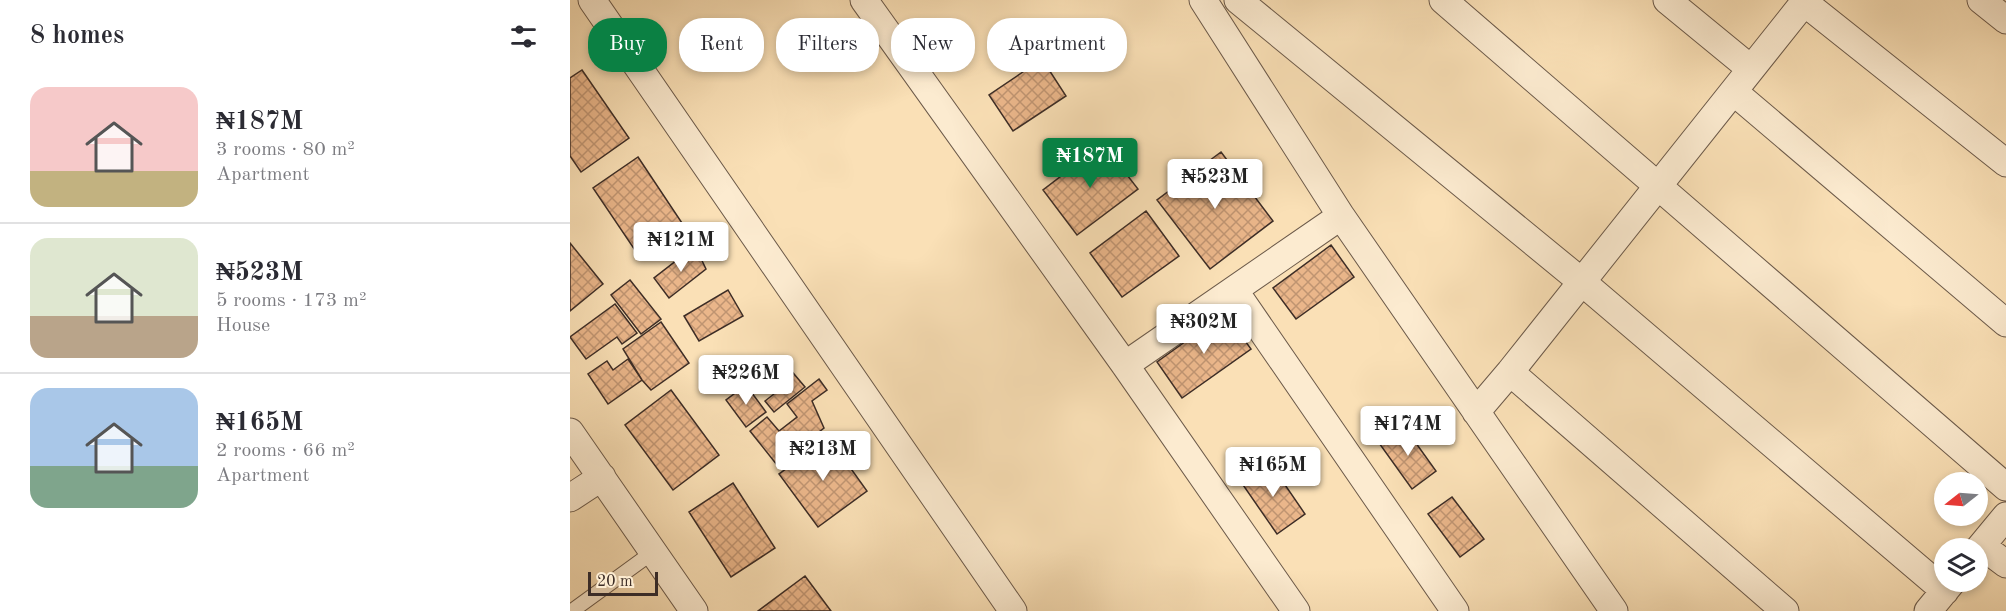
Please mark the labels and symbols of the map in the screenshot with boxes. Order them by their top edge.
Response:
pin: ₦187M [1048,138,1132,189]
pin: ₦523M [1173,159,1257,210]
pin: ₦121M [639,222,723,273]
pin: ₦302M [1162,304,1246,355]
pin: ₦226M [704,355,788,406]
pin: ₦174M [1366,406,1450,457]
pin: ₦213M [781,431,865,482]
pin: ₦165M [1231,447,1315,498]
north arrow [1934,472,1988,526]
scale bar [588,569,658,596]

